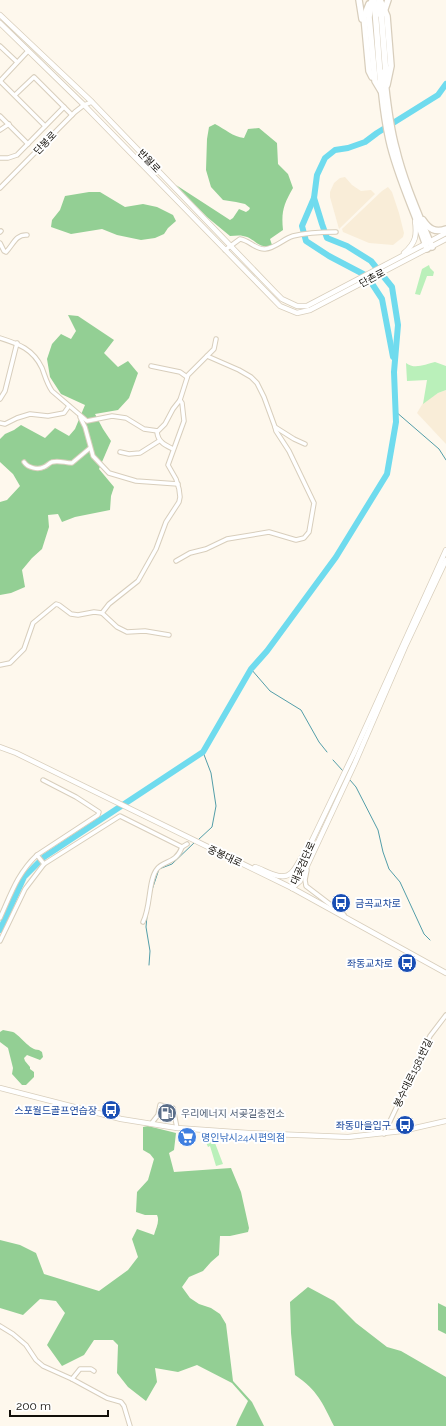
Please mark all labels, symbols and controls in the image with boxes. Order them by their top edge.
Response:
street label: 단봉로 [31,129,59,157]
street label: 반월로 [135,147,163,175]
street label: 단촌로 [357,267,387,289]
street label: 대곶검단로 [289,840,317,886]
street label: 중봉대로 [206,843,244,869]
bus stop icon: 금곡교차로 [330,892,352,914]
place label: 금곡교차로 [355,898,401,909]
bus stop icon: 좌동교차로 [396,952,418,974]
place label: 좌동교차로 [347,958,393,969]
street label: 봉수대로1581번길 [392,1037,434,1109]
bus stop icon: 스포월드골프연습장 [100,1099,122,1121]
fuel station icon: 우리에너지 서곶길충전소 [156,1102,178,1124]
place label: 스포월드골프연습장 [14,1105,97,1116]
place label: 우리에너지 서곶길충전소 [181,1108,285,1119]
bus stop icon: 좌동마을입구 [394,1114,416,1136]
place label: 좌동마을입구 [336,1120,391,1131]
supermarket icon: 명인낚시24시편의점 [176,1126,198,1148]
place label: 명인낚시24시편의점 [201,1132,285,1143]
scale bar [10,1392,108,1418]
text: 200 m [16,1399,51,1413]

